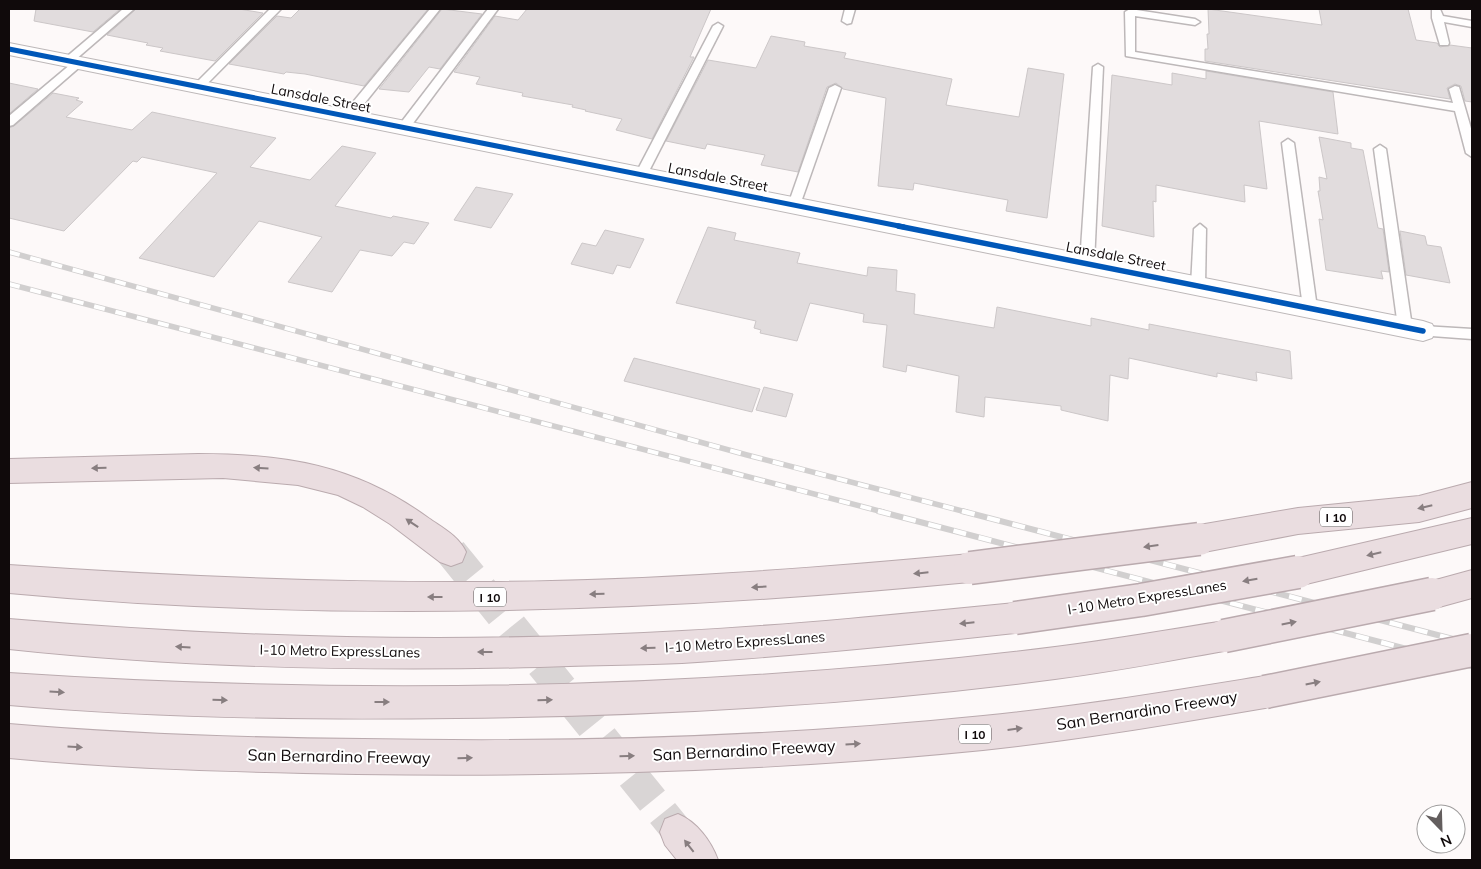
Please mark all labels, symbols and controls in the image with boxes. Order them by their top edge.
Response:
street label: Lansdale Street [270,80,373,117]
street label: Lansdale Street [667,159,770,196]
street label: Lansdale Street [1065,238,1168,275]
one-way arrow [253,464,269,472]
one-way arrow [91,465,107,473]
one-way arrow [1417,503,1432,511]
road number: I 10 [1320,508,1352,526]
one-way arrow [405,518,419,528]
one-way arrow [1142,542,1158,550]
one-way arrow [1366,550,1381,558]
one-way arrow [913,569,929,577]
street label: I-10 Metro ExpressLanes [1066,576,1228,618]
one-way arrow [1241,577,1257,585]
one-way arrow [751,583,767,591]
road number: I 10 [474,588,506,606]
one-way arrow [589,591,605,599]
one-way arrow [426,593,442,601]
one-way arrow [958,619,974,627]
one-way arrow [1281,619,1297,627]
street label: I-10 Metro ExpressLanes [664,627,826,657]
street label: I-10 Metro ExpressLanes [260,641,421,661]
one-way arrow [175,643,191,651]
one-way arrow [639,644,655,652]
one-way arrow [477,648,493,656]
one-way arrow [1305,678,1321,686]
street label: San Bernardino Freeway [1055,686,1239,734]
one-way arrow [50,689,66,697]
one-way arrow [212,696,228,704]
one-way arrow [537,696,553,704]
one-way arrow [374,698,390,706]
road number: I 10 [959,724,991,744]
one-way arrow [1007,725,1023,733]
street label: San Bernardino Freeway [652,735,836,765]
one-way arrow [845,740,861,748]
one-way arrow [67,743,83,751]
street label: San Bernardino Freeway [247,744,431,768]
one-way arrow [619,752,635,760]
one-way arrow [457,754,473,762]
north arrow [1416,804,1466,854]
text: N [1438,831,1454,851]
one-way arrow [683,840,694,853]

